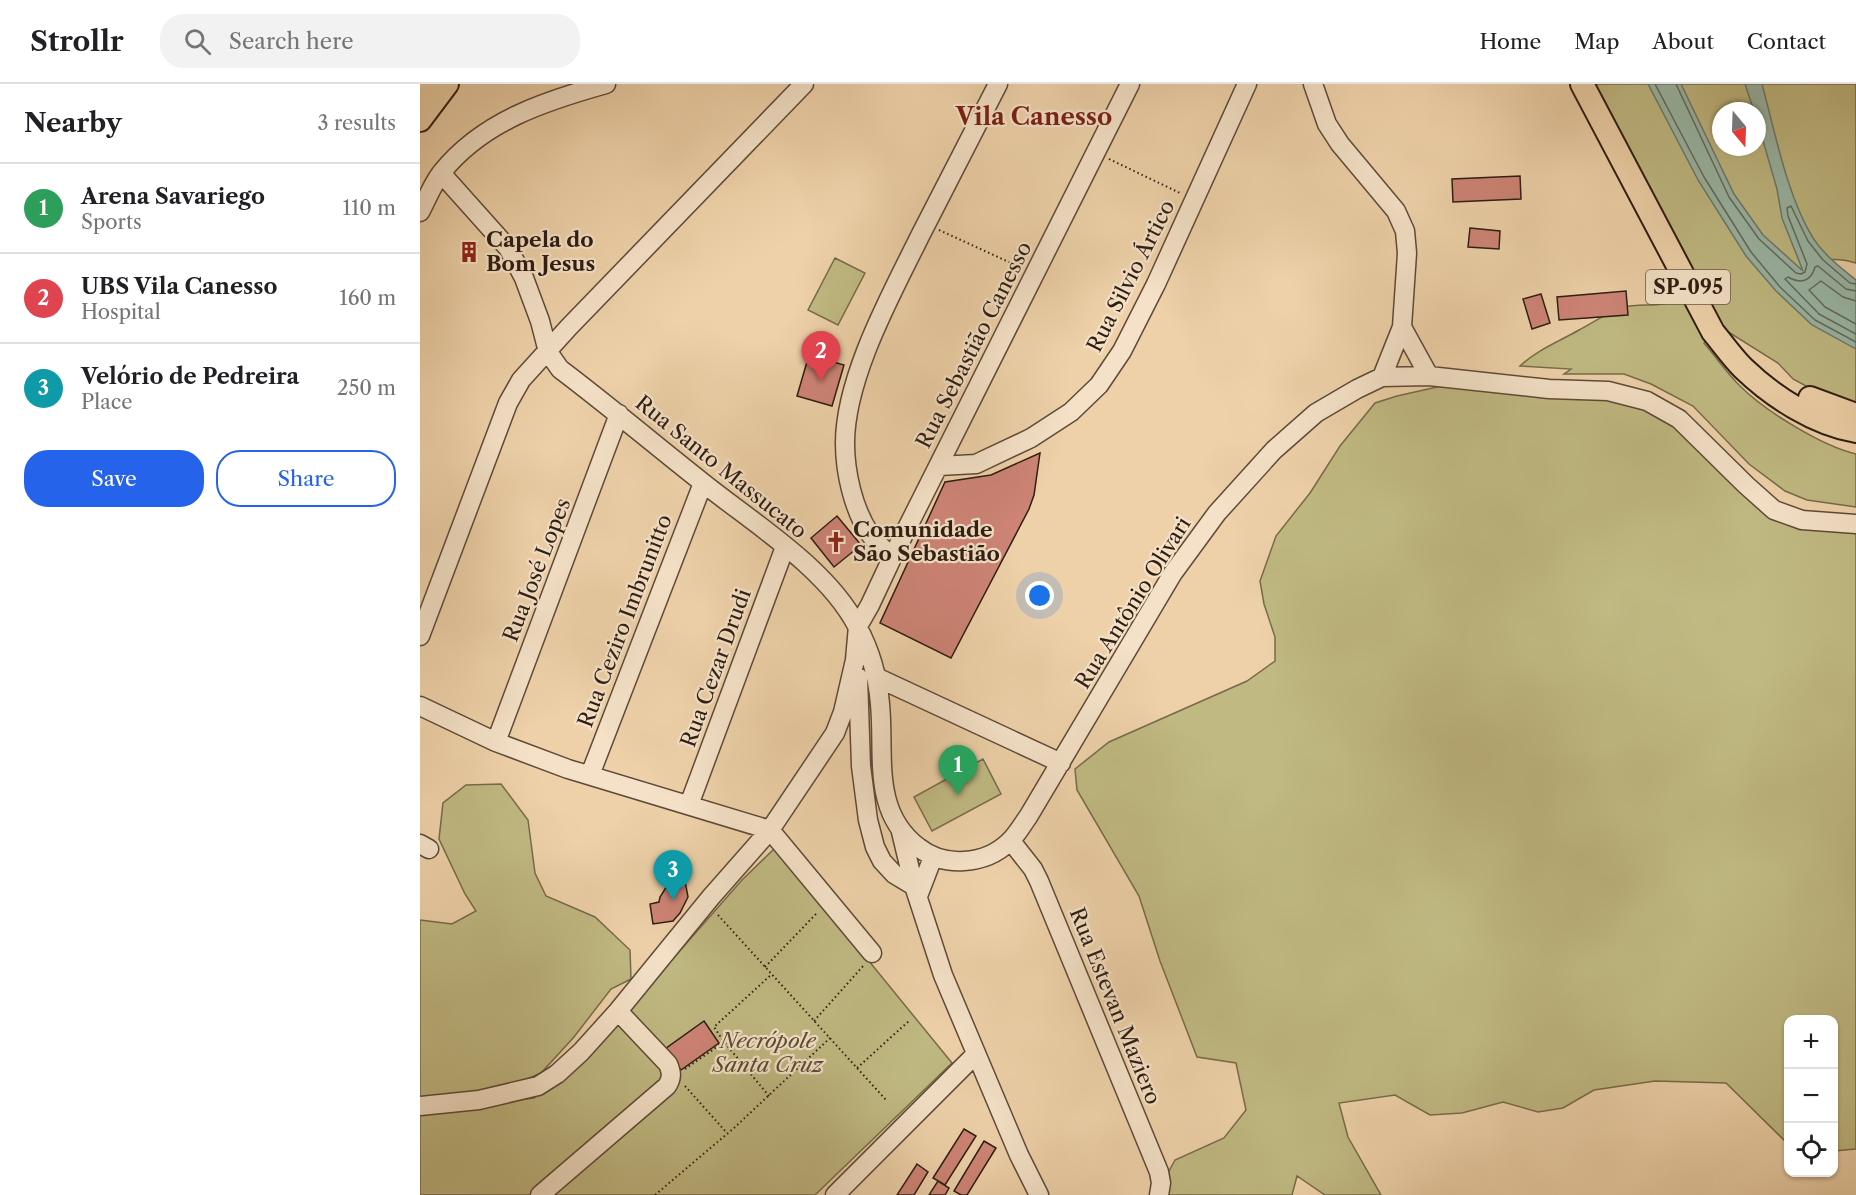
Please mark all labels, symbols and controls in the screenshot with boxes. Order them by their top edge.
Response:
search box [160,14,580,68]
text: Strollr [30,24,124,58]
icon: search [181,25,214,58]
text: Search here [229,28,353,55]
text: Home [1480,29,1541,54]
text: Map [1574,29,1619,54]
text: About [1652,29,1714,54]
text: Contact [1747,29,1826,54]
district label: Vila Canesso [955,102,1112,131]
north arrow [1712,102,1766,156]
text: Nearby [24,107,122,139]
text: 3 results [318,111,396,135]
text: Arena Savariego [81,183,265,210]
text: 1 [39,196,48,220]
text: 110 m [343,196,396,220]
street label: Rua Silvio Ártico [1081,196,1180,356]
text: Sports [81,210,142,234]
place label: Capela do Bom Jesus [486,227,595,276]
street label: Rua Sebastião Canesso [911,237,1037,452]
building icon: Capela do Bom Jesus [457,240,481,264]
road number: SP-095 [1646,270,1730,304]
text: UBS Vila Canesso [81,273,277,300]
text: 2 [38,286,49,310]
text: 160 m [339,286,396,310]
text: Hospital [81,300,161,324]
pin: 2 [802,332,840,381]
text: Velório de Pedreira [81,363,299,390]
text: 3 [38,376,49,400]
text: 250 m [337,376,396,400]
text: Place [81,390,132,414]
street label: Rua Santo Massucato [631,390,812,543]
button: Save [24,450,204,507]
button: Share [216,450,396,507]
street label: Rua José Lopes [498,495,575,645]
street label: Rua Ceziro Imbrunitto [572,511,677,731]
street label: Rua Antônio Olivari [1070,512,1196,693]
place label: Comunidade São Sebastião [853,517,1000,566]
church icon: Comunidade São Sebastião [824,530,848,554]
your location [1025,581,1054,610]
street label: Rua Cezar Drudi [675,585,756,750]
pin: 1 [938,746,978,795]
pin: 3 [654,850,692,900]
street label: Rua Estevan Maziero [1065,904,1166,1108]
map controls [1784,1015,1838,1177]
button: + [1784,1015,1838,1069]
park label: Necrópole Santa Cruz [711,1028,825,1077]
button: − [1784,1069,1838,1123]
button: locate [1784,1123,1838,1177]

